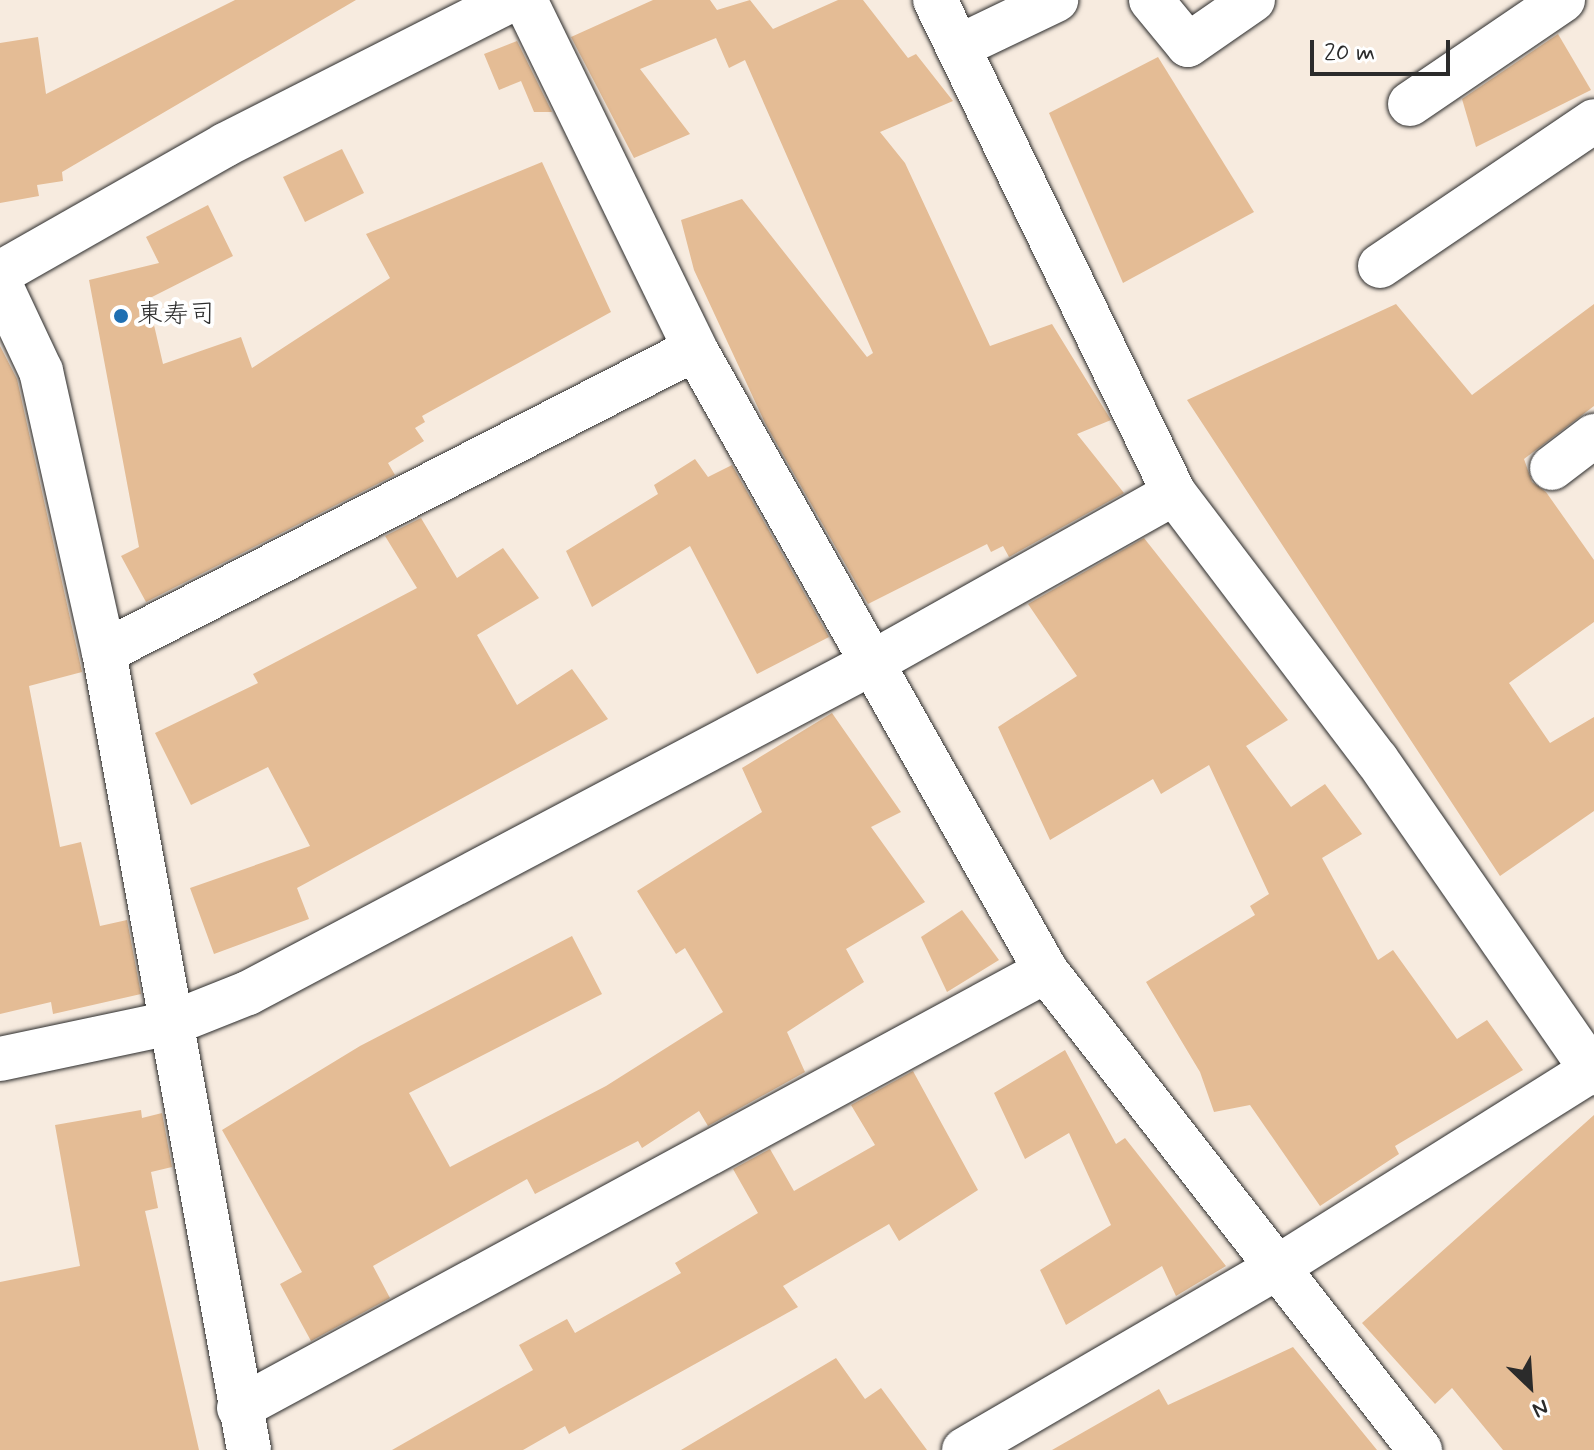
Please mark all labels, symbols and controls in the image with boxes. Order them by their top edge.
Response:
scale bar [1314,24,1454,74]
text: 20 m [1324,38,1375,69]
place label: 東寿司 [137,300,215,332]
marker: 東寿司 [112,307,130,325]
north arrow [1490,1346,1570,1426]
text: N [1528,1392,1553,1424]

